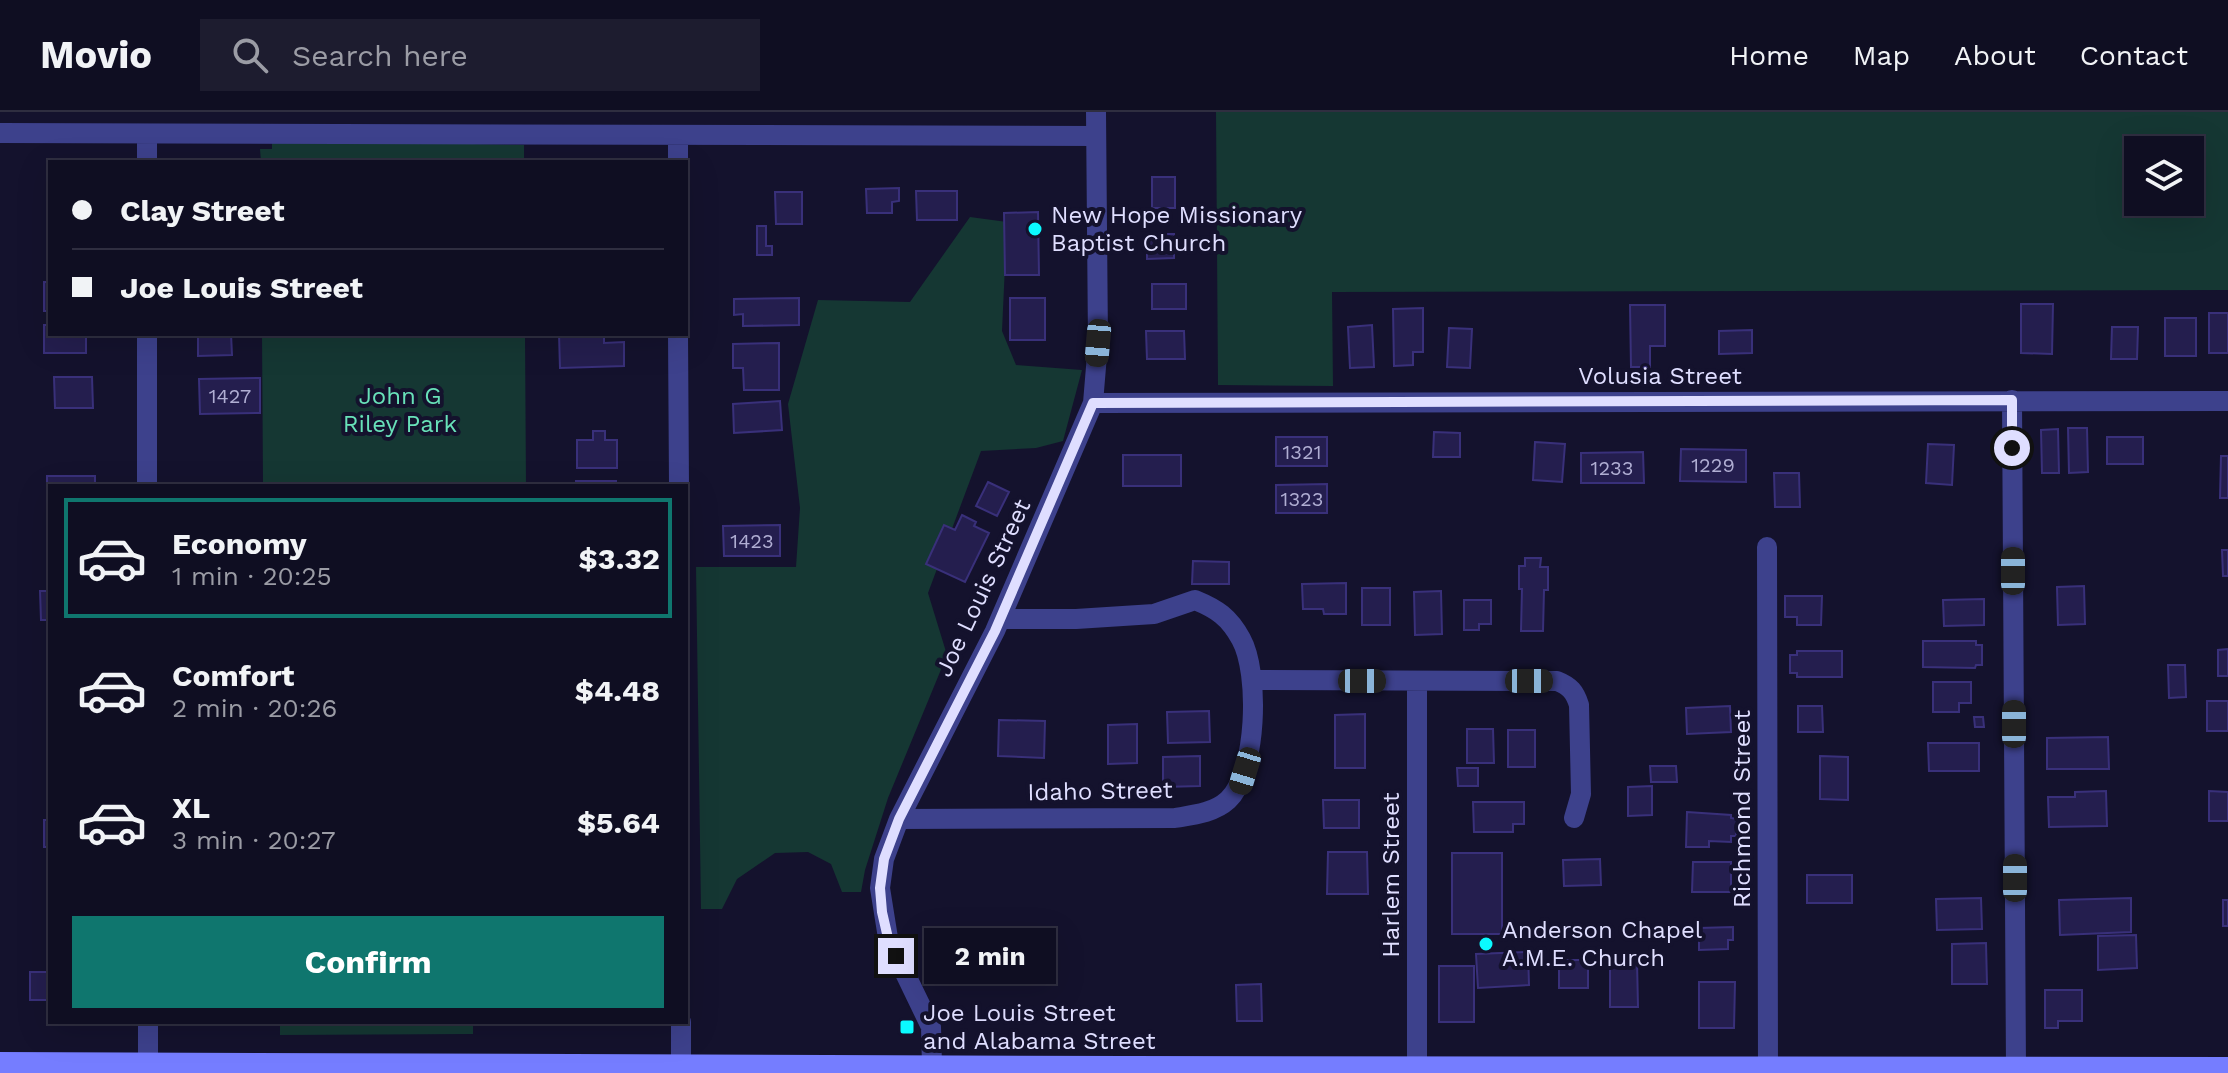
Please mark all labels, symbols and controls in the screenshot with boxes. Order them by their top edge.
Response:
search box [200,19,760,91]
text: Movio [40,33,152,77]
icon: search [228,33,272,77]
text: Search here [292,38,468,73]
text: Home [1729,39,1809,72]
text: Map [1853,39,1910,72]
text: About [1954,39,2036,72]
text: Contact [2080,39,2188,72]
map controls [2124,136,2204,216]
button: layers [2124,136,2204,216]
text: Clay Street [120,193,285,228]
place label: New Hope Missionary Baptist Church [1051,201,1303,257]
marker: New Hope Missionary Baptist Church [1026,220,1044,238]
text: Joe Louis Street [120,270,363,305]
car [1084,318,1112,368]
street label: Volusia Street [1578,362,1742,390]
park label: John G Riley Park [343,382,458,438]
house number: 1427 [209,384,251,408]
route start [1994,430,2030,466]
house number: 1321 [1283,440,1321,464]
house number: 1229 [1691,453,1735,477]
house number: 1233 [1591,456,1633,480]
house number: 1323 [1281,487,1323,511]
street label: Joe Louis Street [930,495,1036,681]
icon: car [76,522,148,594]
text: Economy [172,526,307,561]
house number: 1423 [730,529,774,553]
text: $3.32 [579,541,660,576]
car [2001,547,2025,595]
text: 1 min · 20:25 [172,561,332,591]
icon: car [76,654,148,726]
text: Comfort [172,658,294,693]
car [1338,669,1386,693]
car [1505,669,1553,693]
text: $4.48 [575,673,660,708]
text: 2 min · 20:26 [172,693,337,723]
car [2002,700,2026,748]
street label: Richmond Street [1728,710,1756,908]
car [1227,745,1263,797]
street label: Idaho Street [1027,776,1173,806]
icon: car [76,786,148,858]
text: XL [172,790,210,825]
street label: Harlem Street [1377,792,1405,958]
text: $5.64 [577,805,660,840]
text: 3 min · 20:27 [172,825,336,855]
car [2003,854,2027,902]
button: Confirm [72,916,664,1008]
place label: Anderson Chapel A.M.E. Church [1502,916,1703,972]
callout: 2 min [924,928,1056,984]
marker: Anderson Chapel A.M.E. Church [1477,935,1495,953]
route end [878,938,914,974]
text: 2 min [954,941,1026,971]
place label: Joe Louis Street and Alabama Street [923,999,1155,1055]
marker: Joe Louis Street and Alabama Street [898,1018,916,1036]

